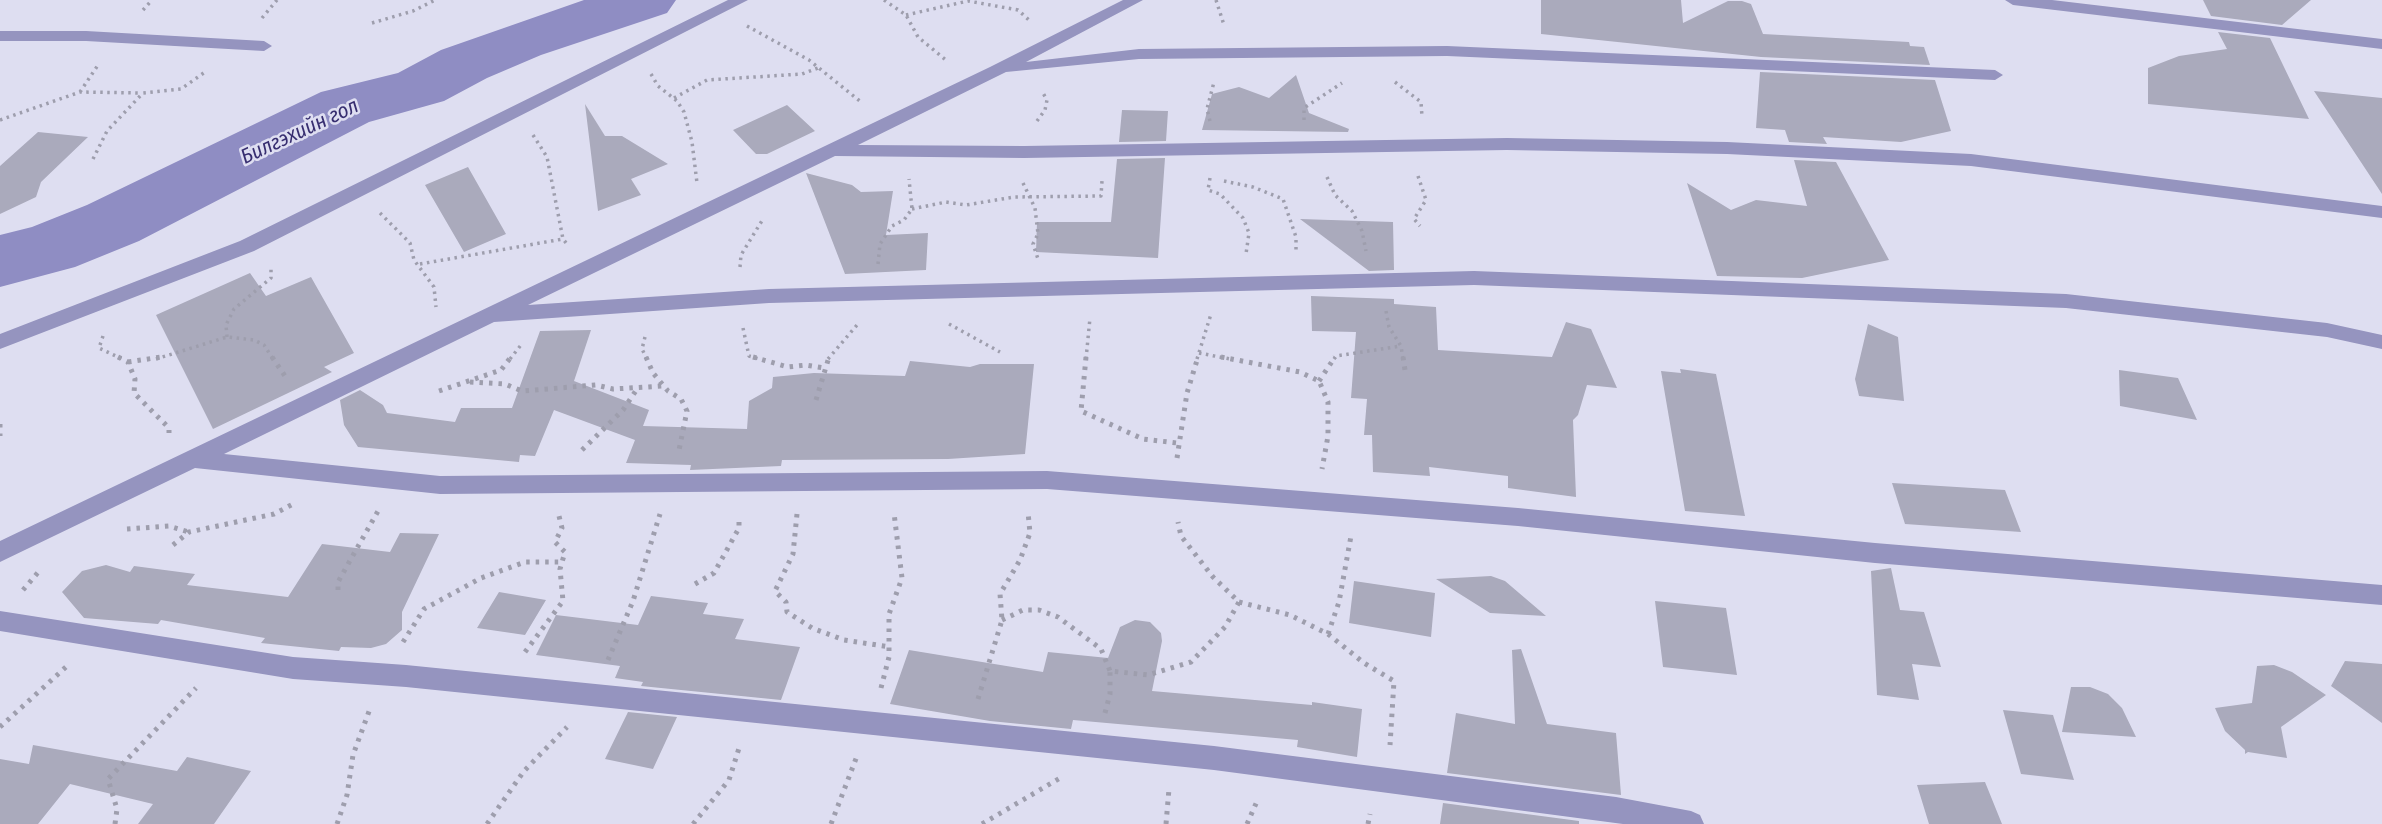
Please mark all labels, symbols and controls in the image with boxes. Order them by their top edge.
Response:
water label: Билгэхийн гол [237,94,363,170]

